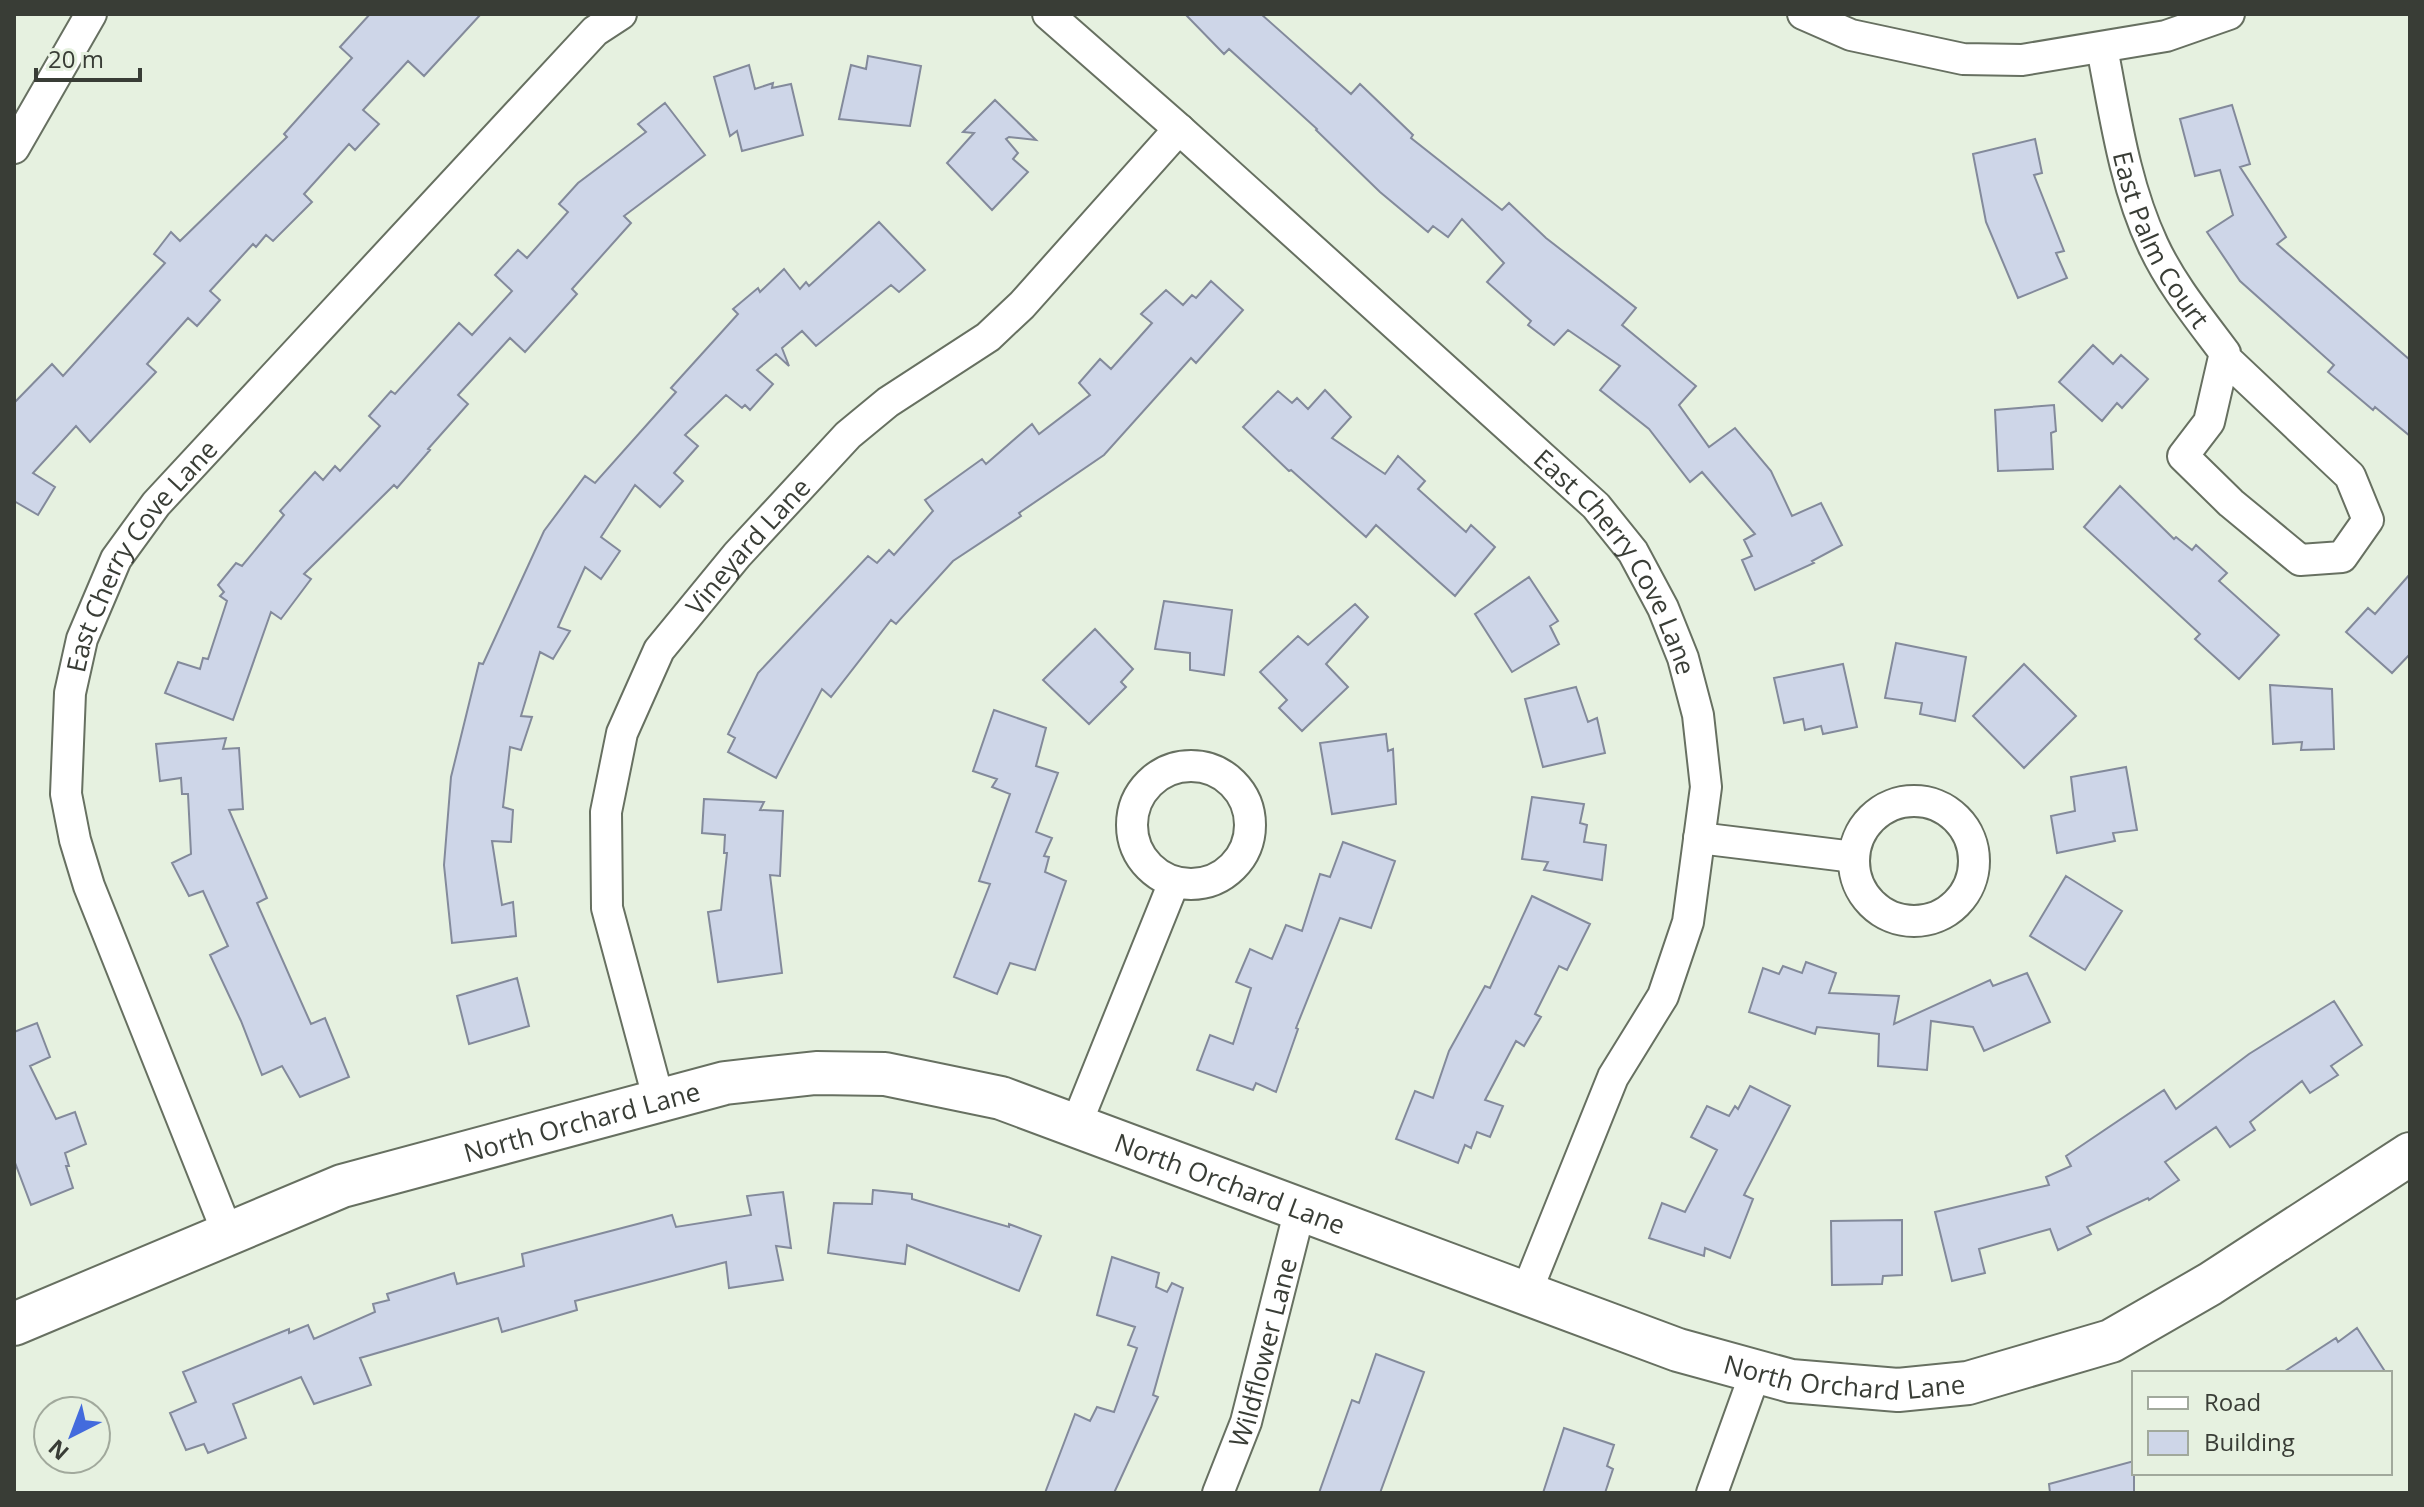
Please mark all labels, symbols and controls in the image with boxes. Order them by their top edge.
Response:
scale bar [36,32,140,82]
text: 20 m [48,42,104,75]
street label: East Palm Court [2105,147,2218,335]
street label: East Cherry Cove Lane [57,432,225,675]
street label: East Cherry Cove Lane [1526,441,1705,678]
street label: Vineyard Lane [677,470,818,622]
street label: North Orchard Lane [459,1073,704,1171]
street label: North Orchard Lane [1110,1124,1351,1243]
street label: Wildflower Lane [1220,1254,1305,1453]
street label: North Orchard Lane [1720,1345,1967,1408]
legend [2132,1371,2392,1475]
text: Road [2204,1385,2261,1418]
north arrow [32,1395,112,1475]
text: Building [2204,1425,2295,1458]
text: N [41,1433,75,1468]

